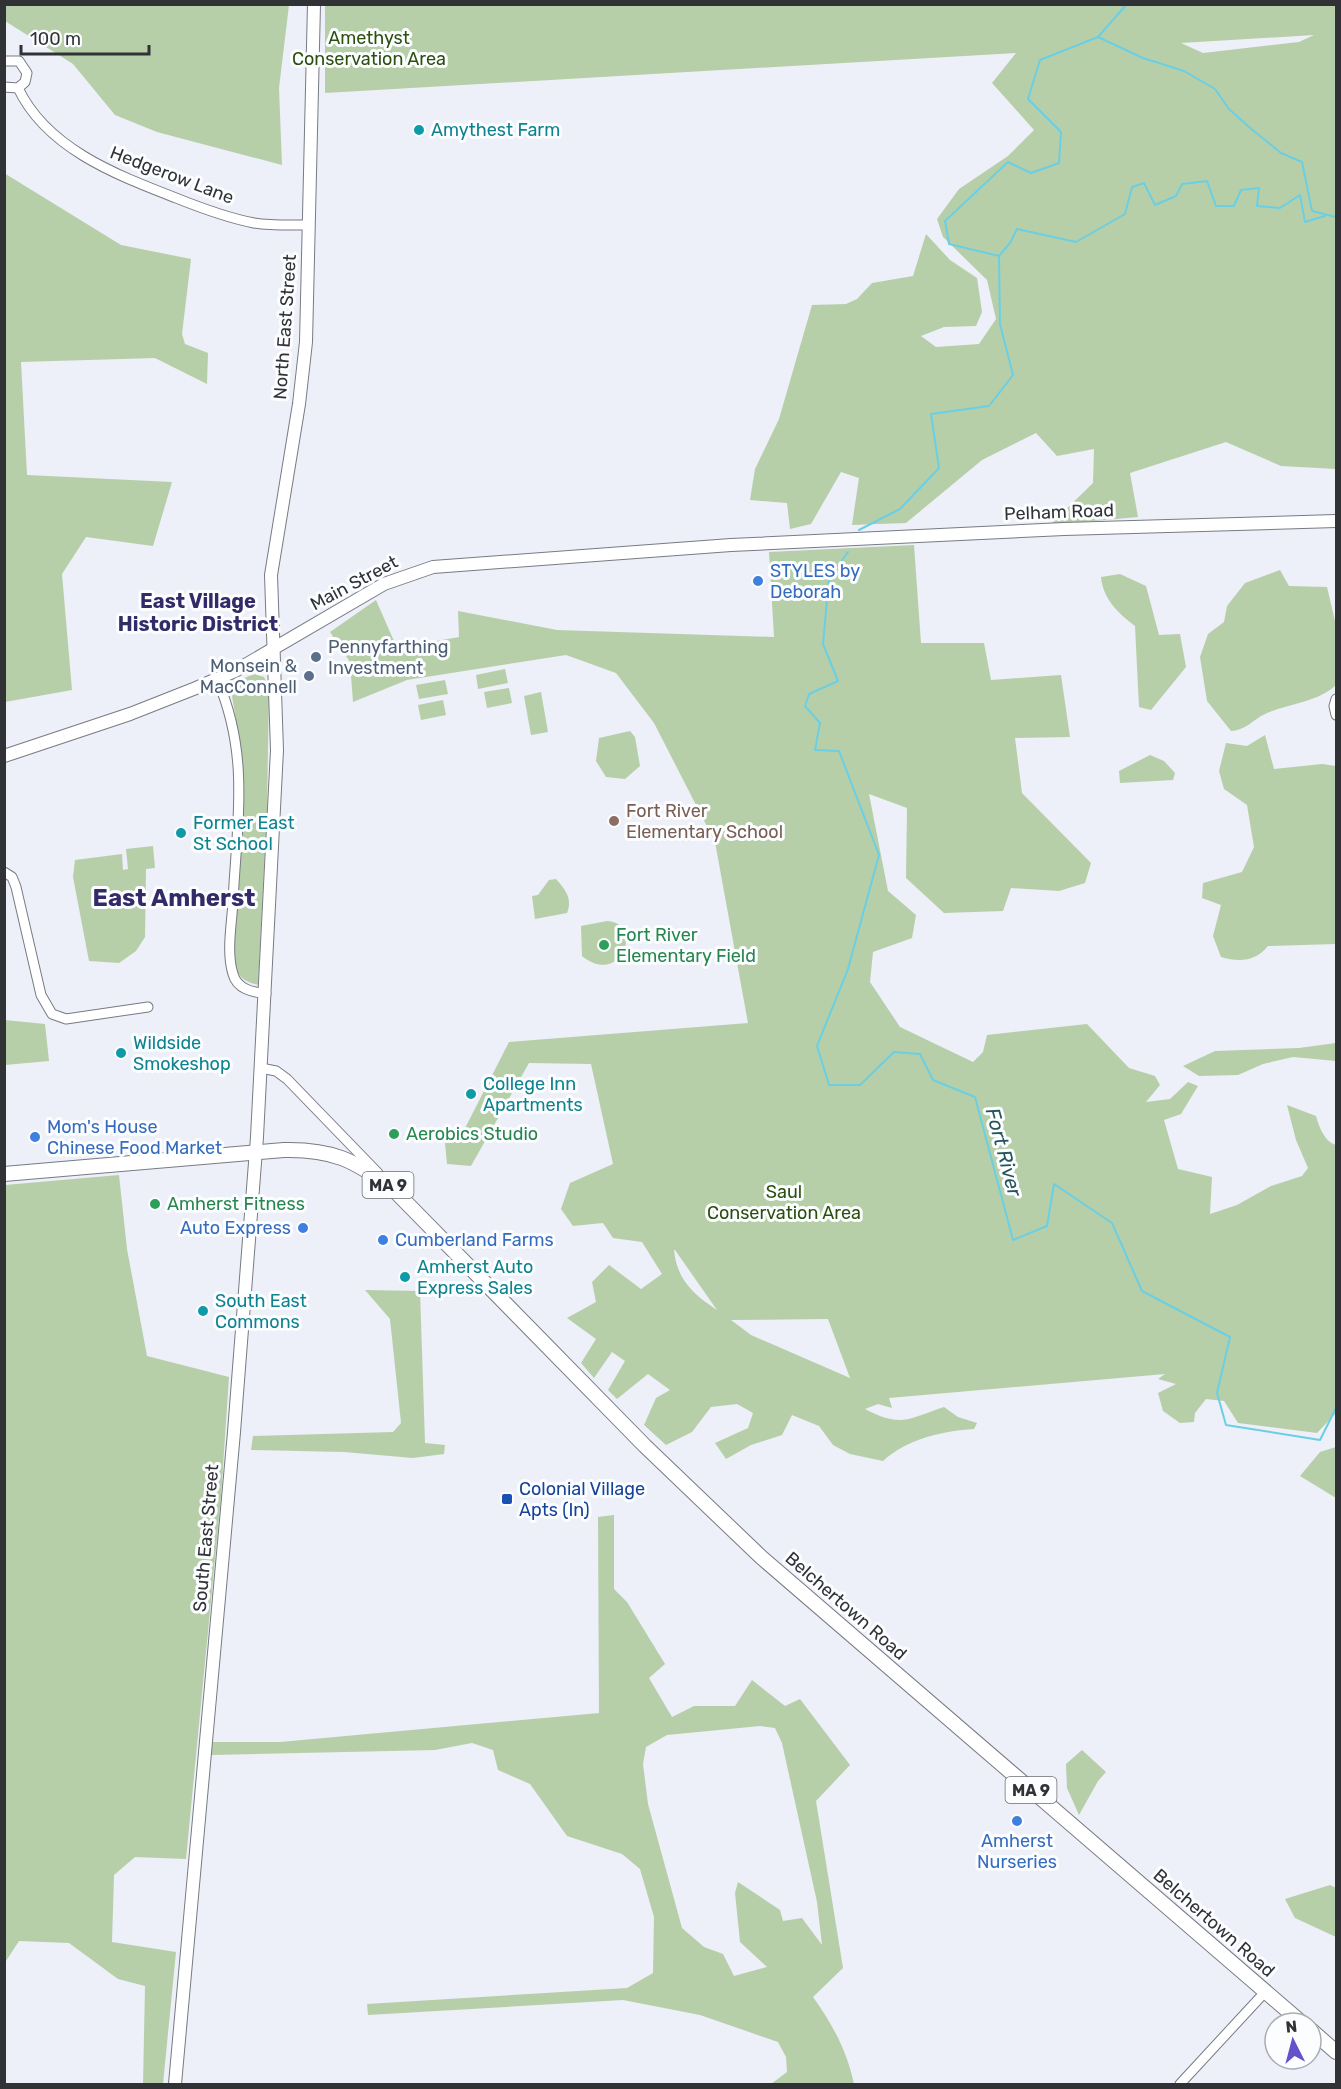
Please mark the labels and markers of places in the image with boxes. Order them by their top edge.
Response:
place label: Amythest Farm [431,119,560,141]
marker: Amythest Farm [412,123,426,137]
place label: STYLES by Deborah [770,560,860,603]
marker: STYLES by Deborah [751,574,765,588]
place label: Pennyfarthing Investment [328,636,449,679]
marker: Pennyfarthing Investment [309,650,323,664]
place label: Monsein & MacConnell [200,655,297,698]
marker: Monsein & MacConnell [302,669,316,683]
place label: Fort River Elementary School [626,800,783,843]
place label: Former East St School [193,812,294,855]
marker: Fort River Elementary School [607,814,621,828]
marker: Former East St School [174,826,188,840]
place label: Fort River Elementary Field [616,924,756,967]
marker: Fort River Elementary Field [597,938,611,952]
place label: Wildside Smokeshop [133,1032,231,1075]
marker: Wildside Smokeshop [114,1046,128,1060]
place label: College Inn Apartments [483,1073,583,1116]
marker: College Inn Apartments [464,1087,478,1101]
place label: Mom's House Chinese Food Market [47,1116,222,1159]
place label: Aerobics Studio [406,1123,538,1145]
marker: Aerobics Studio [387,1127,401,1141]
marker: Mom's House Chinese Food Market [28,1130,42,1144]
place label: Amherst Fitness [167,1193,305,1215]
marker: Amherst Fitness [148,1197,162,1211]
place label: Auto Express [180,1217,291,1239]
marker: Auto Express [296,1221,310,1235]
place label: Cumberland Farms [395,1229,554,1251]
marker: Cumberland Farms [376,1233,390,1247]
place label: Amherst Auto Express Sales [417,1256,533,1299]
marker: Amherst Auto Express Sales [398,1270,412,1284]
place label: South East Commons [215,1290,307,1333]
marker: South East Commons [196,1304,210,1318]
place label: Colonial Village Apts (In) [519,1478,645,1521]
marker: Colonial Village Apts (In) [500,1492,514,1506]
marker: Amherst Nurseries [1010,1814,1024,1828]
place label: Amherst Nurseries [977,1830,1057,1873]

